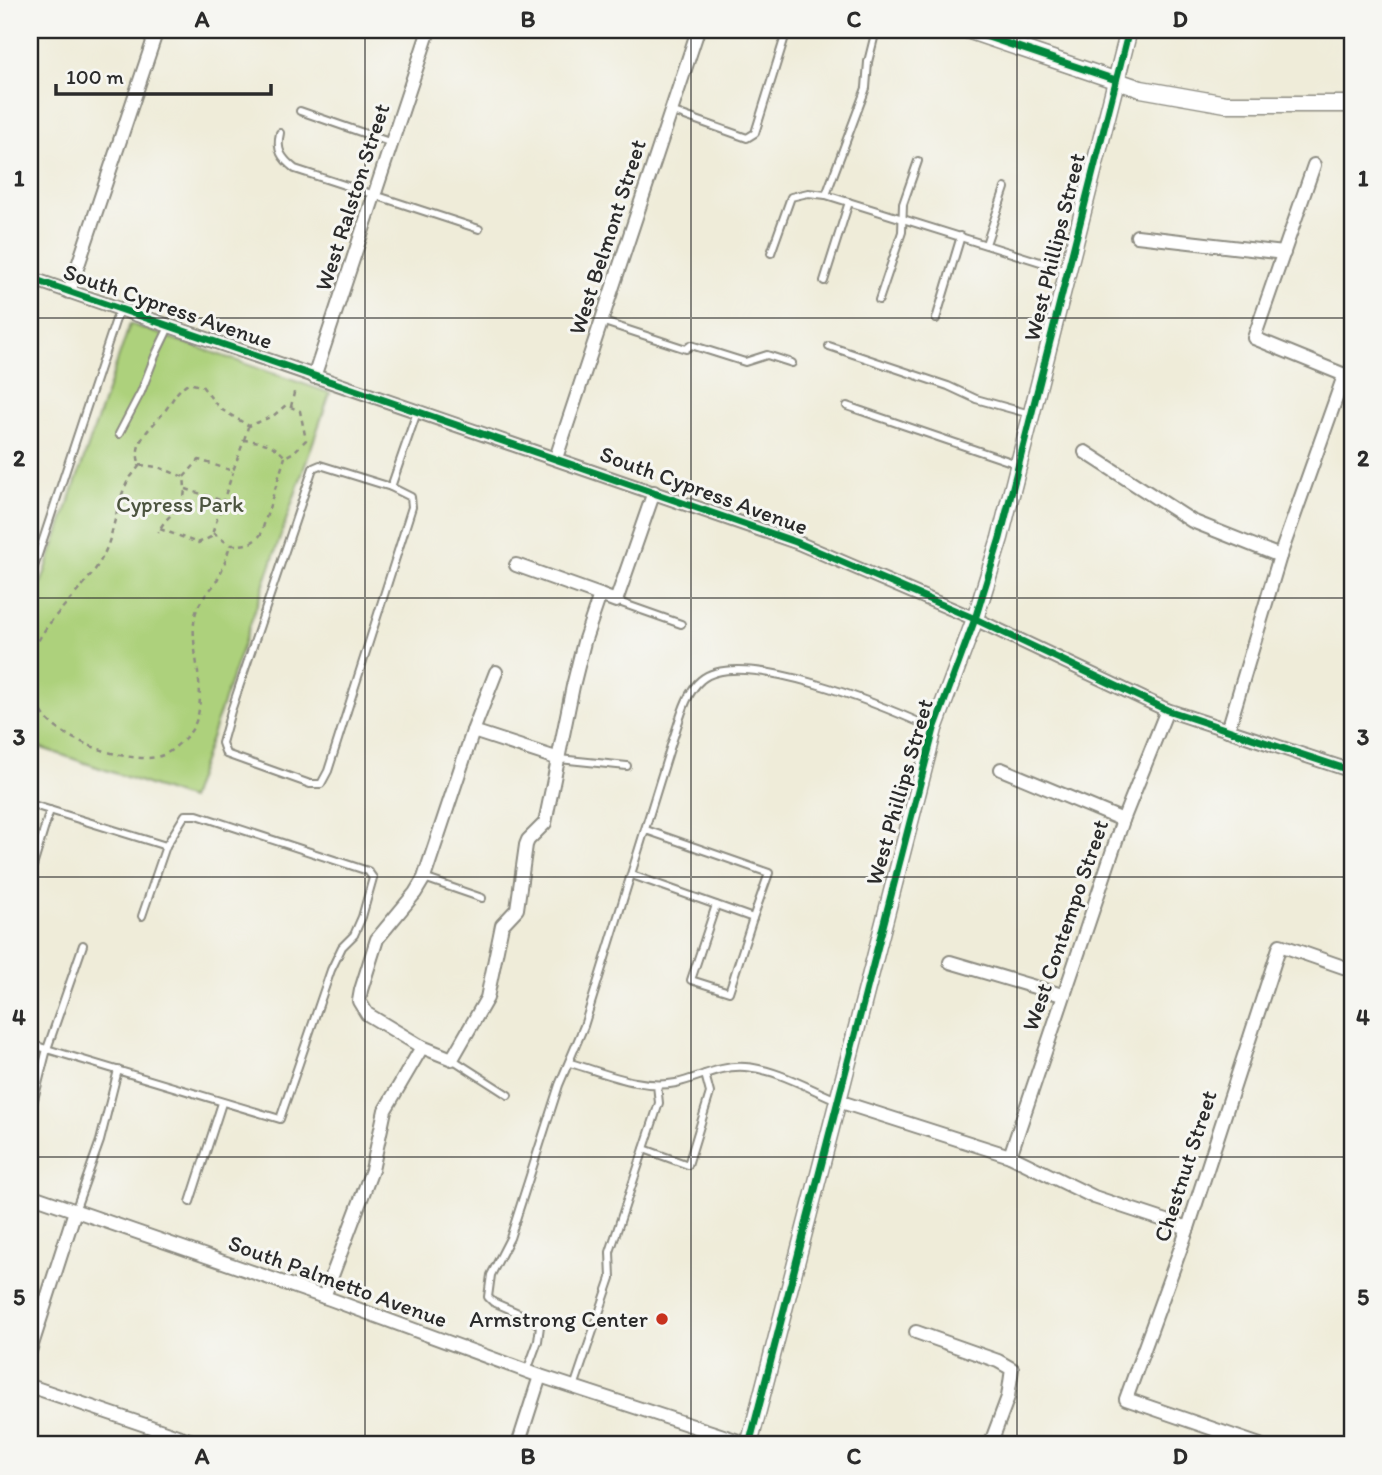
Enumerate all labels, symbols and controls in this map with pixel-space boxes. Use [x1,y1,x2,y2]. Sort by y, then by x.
text: A [194,5,210,33]
text: B [521,5,536,33]
text: C [847,5,862,33]
text: D [1172,5,1188,33]
scale bar [56,52,271,96]
text: 100 m [66,64,124,89]
street label: West Ralston Street [308,99,396,294]
street label: West Belmont Street [562,135,652,338]
street label: West Phillips Street [1017,150,1091,344]
text: 1 [14,164,25,192]
text: 1 [1358,164,1369,192]
street label: South Cypress Avenue [60,257,276,355]
street label: South Cypress Avenue [596,439,812,541]
text: 2 [13,444,26,472]
text: 2 [1357,444,1370,472]
park label: Cypress Park [116,490,244,518]
street label: West Phillips Street [859,695,939,889]
text: 3 [13,723,26,751]
text: 3 [1357,723,1370,751]
street label: West Contempo Street [1016,815,1114,1034]
text: 4 [12,1003,26,1031]
text: 4 [1356,1003,1370,1031]
street label: Chestnut Street [1147,1086,1223,1245]
street label: South Palmetto Avenue [225,1228,451,1334]
text: 5 [13,1283,25,1311]
text: 5 [1357,1283,1369,1311]
place label: Armstrong Center [469,1305,648,1333]
marker: Armstrong Center [654,1311,670,1327]
text: A [194,1442,210,1470]
text: B [521,1442,536,1470]
text: C [847,1442,862,1470]
text: D [1172,1442,1188,1470]

